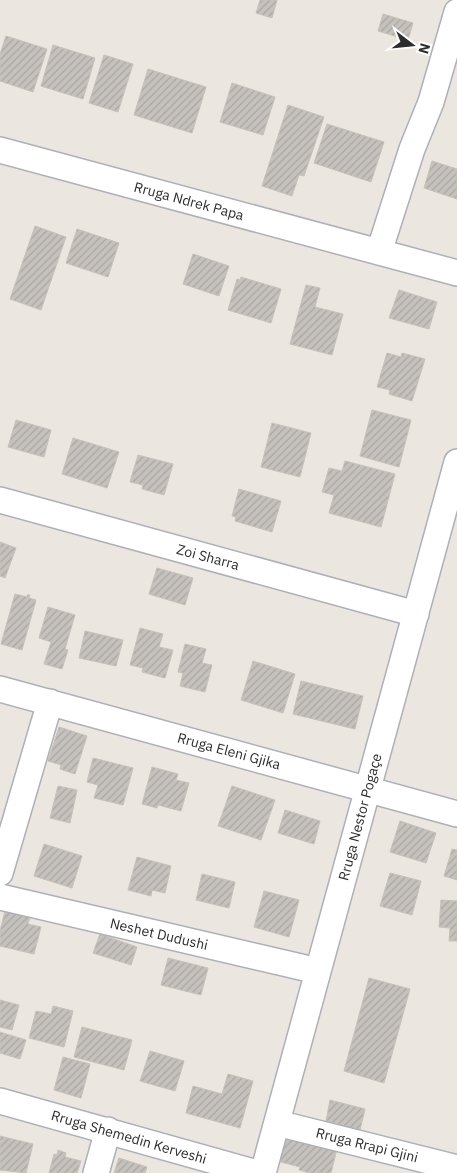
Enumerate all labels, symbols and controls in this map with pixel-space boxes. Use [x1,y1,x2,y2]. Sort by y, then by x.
north arrow [387,20,437,70]
text: N [414,41,435,56]
street label: Rruga Ndrek Papa [132,178,246,224]
street label: Zoi Sharra [175,540,242,574]
street label: Rruga Eleni Gjika [175,729,283,774]
street label: Rruga Nestor Pogaçe [334,751,386,883]
street label: Neshet Dudushi [108,914,210,954]
street label: Rruga Shemedin Kerveshi [49,1106,209,1168]
street label: Rruga Rrapi Gjini [314,1124,420,1166]

